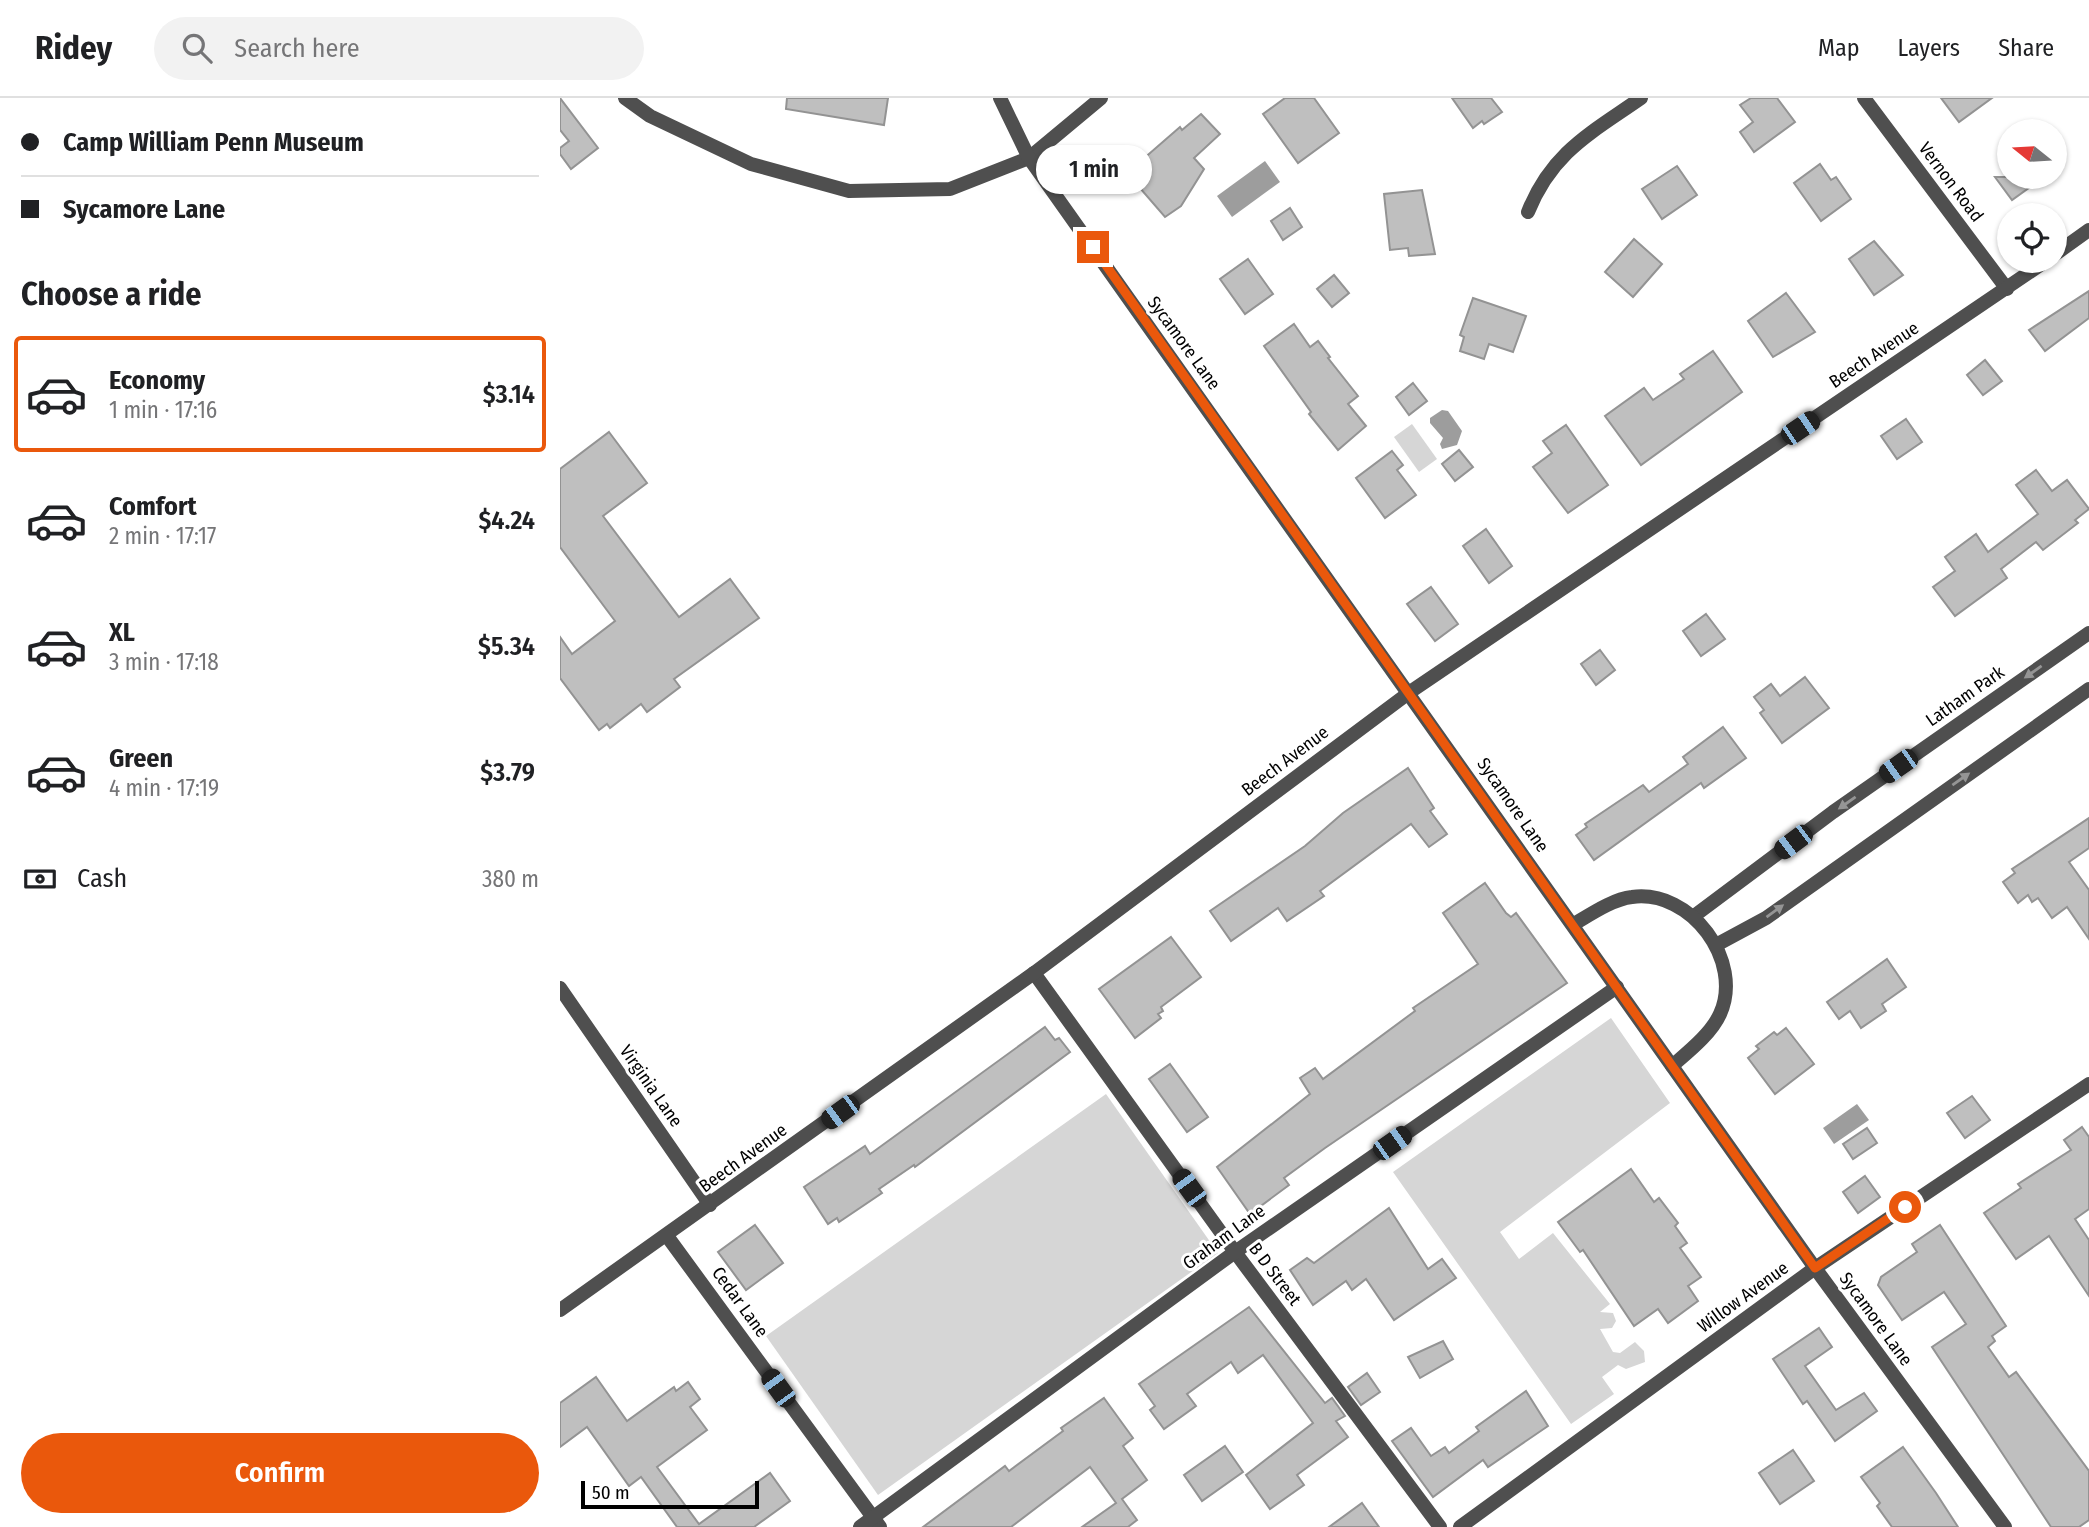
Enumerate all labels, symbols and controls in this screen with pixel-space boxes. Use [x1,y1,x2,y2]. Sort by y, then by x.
search box [154,17,644,80]
text: Ridey [35,28,112,68]
icon: search [178,29,216,67]
text: Search here [234,33,360,64]
text: Map [1818,34,1860,62]
text: Layers [1898,34,1960,62]
text: Share [1998,34,2054,62]
north arrow [1997,119,2067,189]
map controls [1997,119,2067,273]
text: Camp William Penn Museum [63,127,364,158]
street label: Vernon Road [1914,138,1988,226]
callout: 1 min [1035,145,1151,194]
text: 1 min [1069,155,1119,183]
text: Sycamore Lane [63,194,225,225]
button: locate [1997,203,2067,273]
route end [1077,231,1109,263]
text: Choose a ride [21,275,202,313]
street label: Sycamore Lane [1143,292,1225,394]
street label: Beech Avenue [1825,317,1923,393]
icon: car [25,363,88,426]
text: Economy [109,365,205,396]
text: $3.14 [483,379,535,410]
text: 1 min · 17:16 [109,396,217,424]
car [1777,408,1824,448]
icon: car [25,489,88,552]
text: Comfort [109,491,197,522]
text: $4.24 [479,505,535,536]
text: 2 min · 17:17 [109,522,216,550]
icon: car [25,615,88,678]
text: XL [109,617,135,648]
text: $5.34 [478,631,535,662]
text: 3 min · 17:18 [109,648,219,676]
street label: Latham Park [1921,661,2009,731]
one-way arrow [2024,665,2042,679]
street label: Beech Avenue [1237,721,1333,801]
icon: car [25,741,88,804]
text: Green [109,743,173,774]
car [1875,745,1922,787]
street label: Sycamore Lane [1472,754,1554,857]
text: $3.79 [480,757,535,788]
one-way arrow [1952,772,1970,786]
text: 4 min · 17:19 [109,774,219,802]
one-way arrow [1838,795,1856,809]
car [1770,821,1817,863]
icon: cash [21,860,59,898]
text: Cash [77,863,127,894]
text: 380 m [482,865,539,893]
one-way arrow [1766,904,1784,918]
street label: Virginia Lane [615,1041,687,1131]
car [817,1091,864,1133]
street label: Beech Avenue [695,1119,791,1197]
car [1369,1122,1416,1164]
car [1169,1165,1210,1211]
route start [1889,1191,1921,1223]
street label: Graham Lane [1179,1200,1269,1274]
street label: B D Street [1244,1238,1306,1310]
street label: Willow Avenue [1693,1257,1793,1337]
street label: Cedar Lane [707,1262,773,1342]
street label: Sycamore Lane [1835,1268,1917,1370]
car [758,1365,799,1411]
button: Confirm [21,1433,539,1513]
scale bar [581,1478,760,1510]
text: 50 m [592,1481,630,1504]

